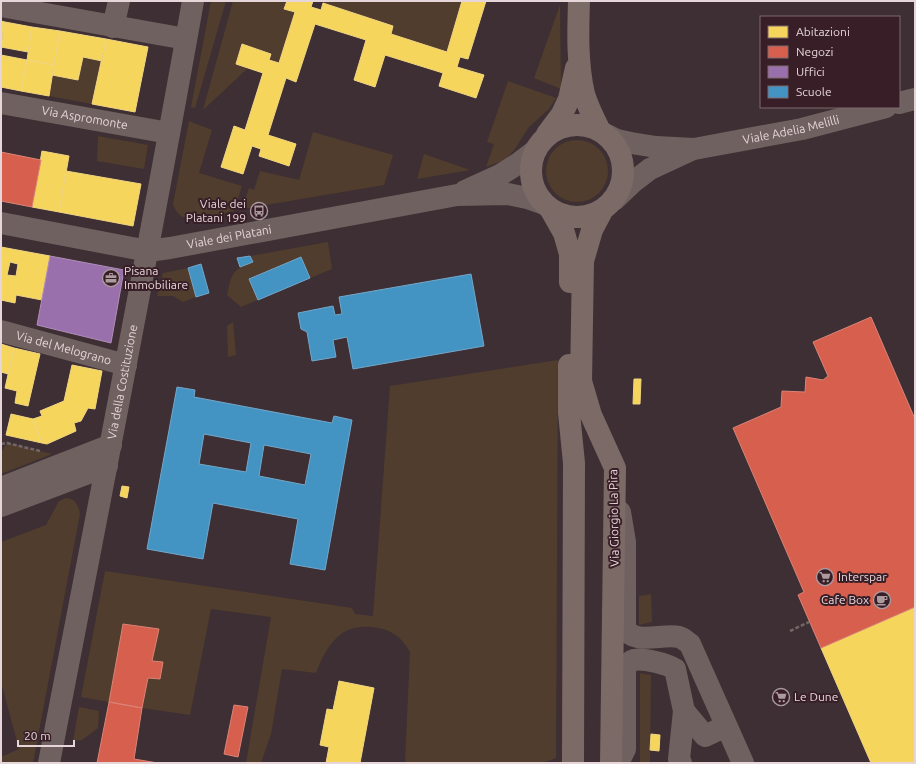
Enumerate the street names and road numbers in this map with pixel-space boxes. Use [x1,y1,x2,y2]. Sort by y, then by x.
street label: Via Aspromonte [41,103,129,132]
street label: Viale Adelia Melilli [742,113,841,146]
street label: Viale dei Platani [186,222,273,251]
street label: Via della Costituzione [105,323,139,440]
street label: Via del Melograno [15,328,113,367]
street label: Via Giorgio La Pira [606,469,621,567]

